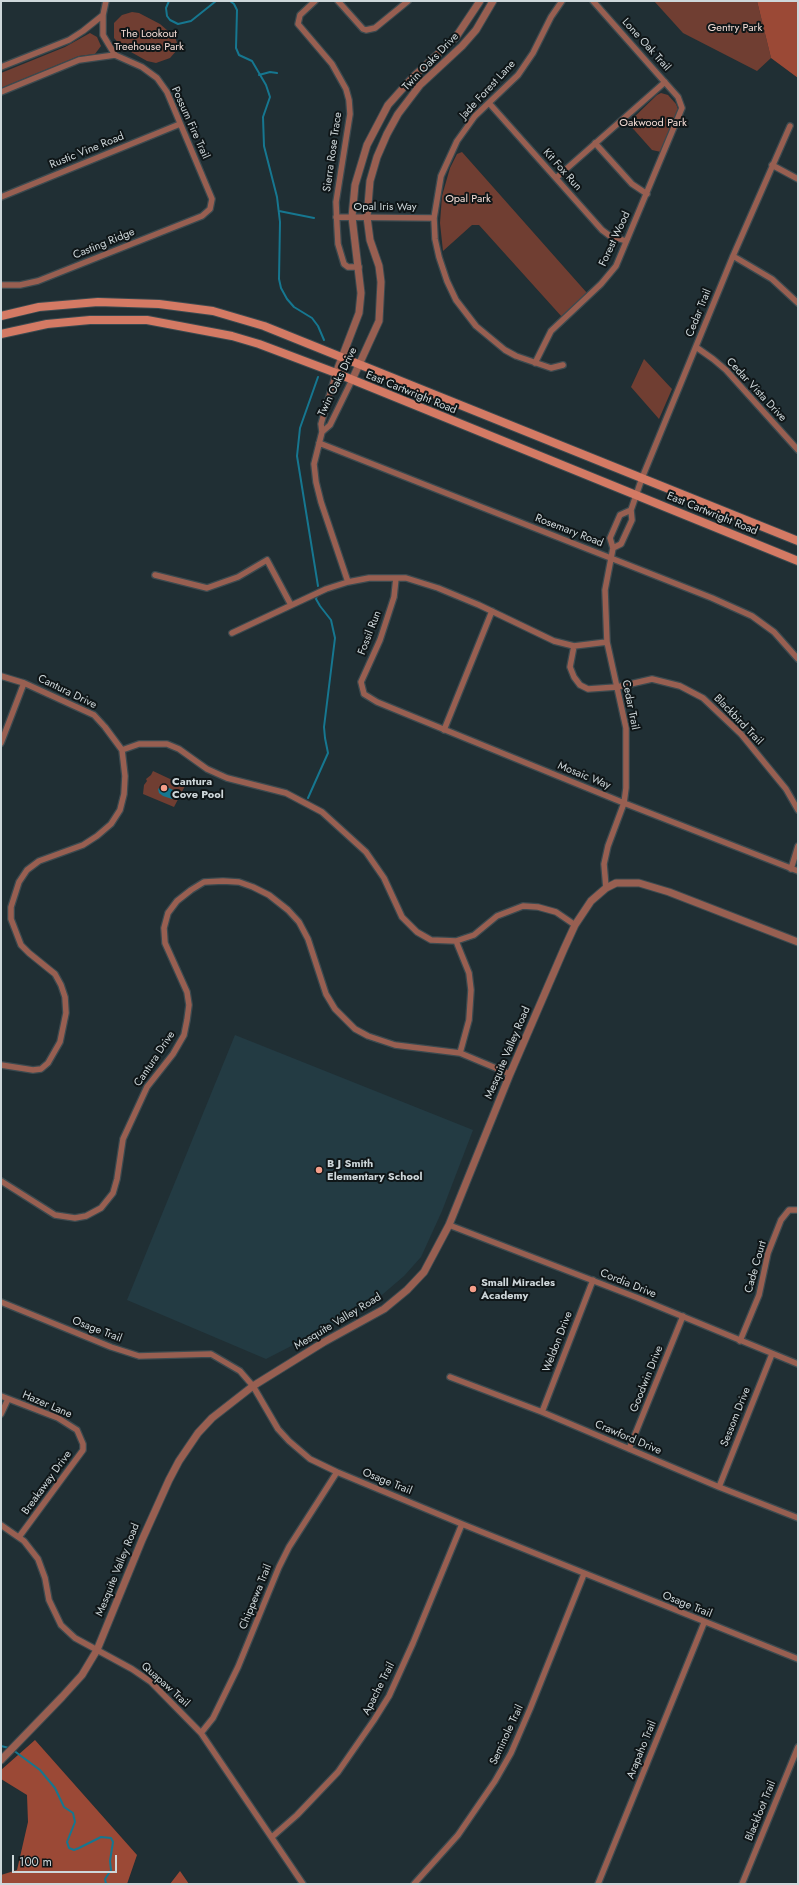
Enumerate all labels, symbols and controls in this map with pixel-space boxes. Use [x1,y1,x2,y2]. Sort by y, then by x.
street label: Lone Oak Trail [619,16,673,74]
park label: Gentry Park [708,21,762,35]
park label: The Lookout Treehouse Park [114,27,184,53]
street label: Twin Oaks Drive [400,30,462,94]
street label: Jade Forest Lane [457,58,519,122]
street label: Possum Fire Trail [168,85,212,161]
street label: Sierra Rose Trace [321,111,345,193]
park label: Oakwood Park [619,116,687,130]
street label: Rustic Vine Road [48,130,126,172]
street label: Kit Fox Run [540,146,584,194]
park label: Opal Park [445,192,491,206]
street label: Opal Iris Way [353,200,417,214]
street label: Forest Wood [597,209,633,269]
street label: Casting Ridge [71,226,137,262]
street label: Cedar Trail [683,287,715,339]
street label: Twin Oaks Drive [316,345,360,419]
street label: Cedar Vista Drive [723,355,789,425]
street label: East Cartwright Road [364,369,458,417]
street label: East Cartwright Road [665,490,759,538]
street label: Rosemary Road [533,512,605,550]
street label: Fossil Run [356,609,384,657]
street label: Cantura Drive [35,672,99,712]
street label: Cedar Trail [619,679,641,731]
street label: Blackbird Trail [711,692,765,748]
street label: Mosaic Way [556,759,612,793]
place label: Cantura Cove Pool [172,775,224,801]
marker: Cantura Cove Pool [159,783,169,793]
street label: Mesquite Valley Road [483,1005,533,1101]
street label: Cantura Drive [132,1029,178,1089]
place label: B J Smith Elementary School [327,1157,422,1183]
marker: B J Smith Elementary School [314,1165,324,1175]
street label: Cade Court [742,1239,770,1295]
street label: Cordia Drive [598,1267,658,1301]
place label: Small Miracles Academy [481,1276,555,1302]
marker: Small Miracles Academy [468,1284,478,1294]
street label: Mesquite Valley Road [292,1291,384,1353]
street label: Weldon Drive [540,1310,576,1374]
street label: Osage Trail [70,1314,124,1346]
street label: Goodwin Drive [628,1344,666,1414]
street label: Sessom Drive [718,1385,754,1449]
street label: Hazer Lane [20,1389,74,1421]
street label: Crawford Drive [593,1418,663,1458]
street label: Breakaway Drive [19,1448,75,1518]
street label: Osage Trail [360,1466,414,1498]
street label: Mesquite Valley Road [93,1521,143,1619]
street label: Chippewa Trail [237,1563,275,1631]
street label: Osage Trail [660,1589,714,1621]
street label: Quapaw Trail [138,1660,192,1710]
street label: Apache Trail [360,1660,398,1718]
street label: Seminole Trail [487,1703,527,1767]
street label: Arapaho Trail [624,1719,660,1781]
street label: Blackfoot Trail [743,1779,779,1843]
scale bar [14,1847,119,1873]
text: 100 m [19,1853,52,1871]

